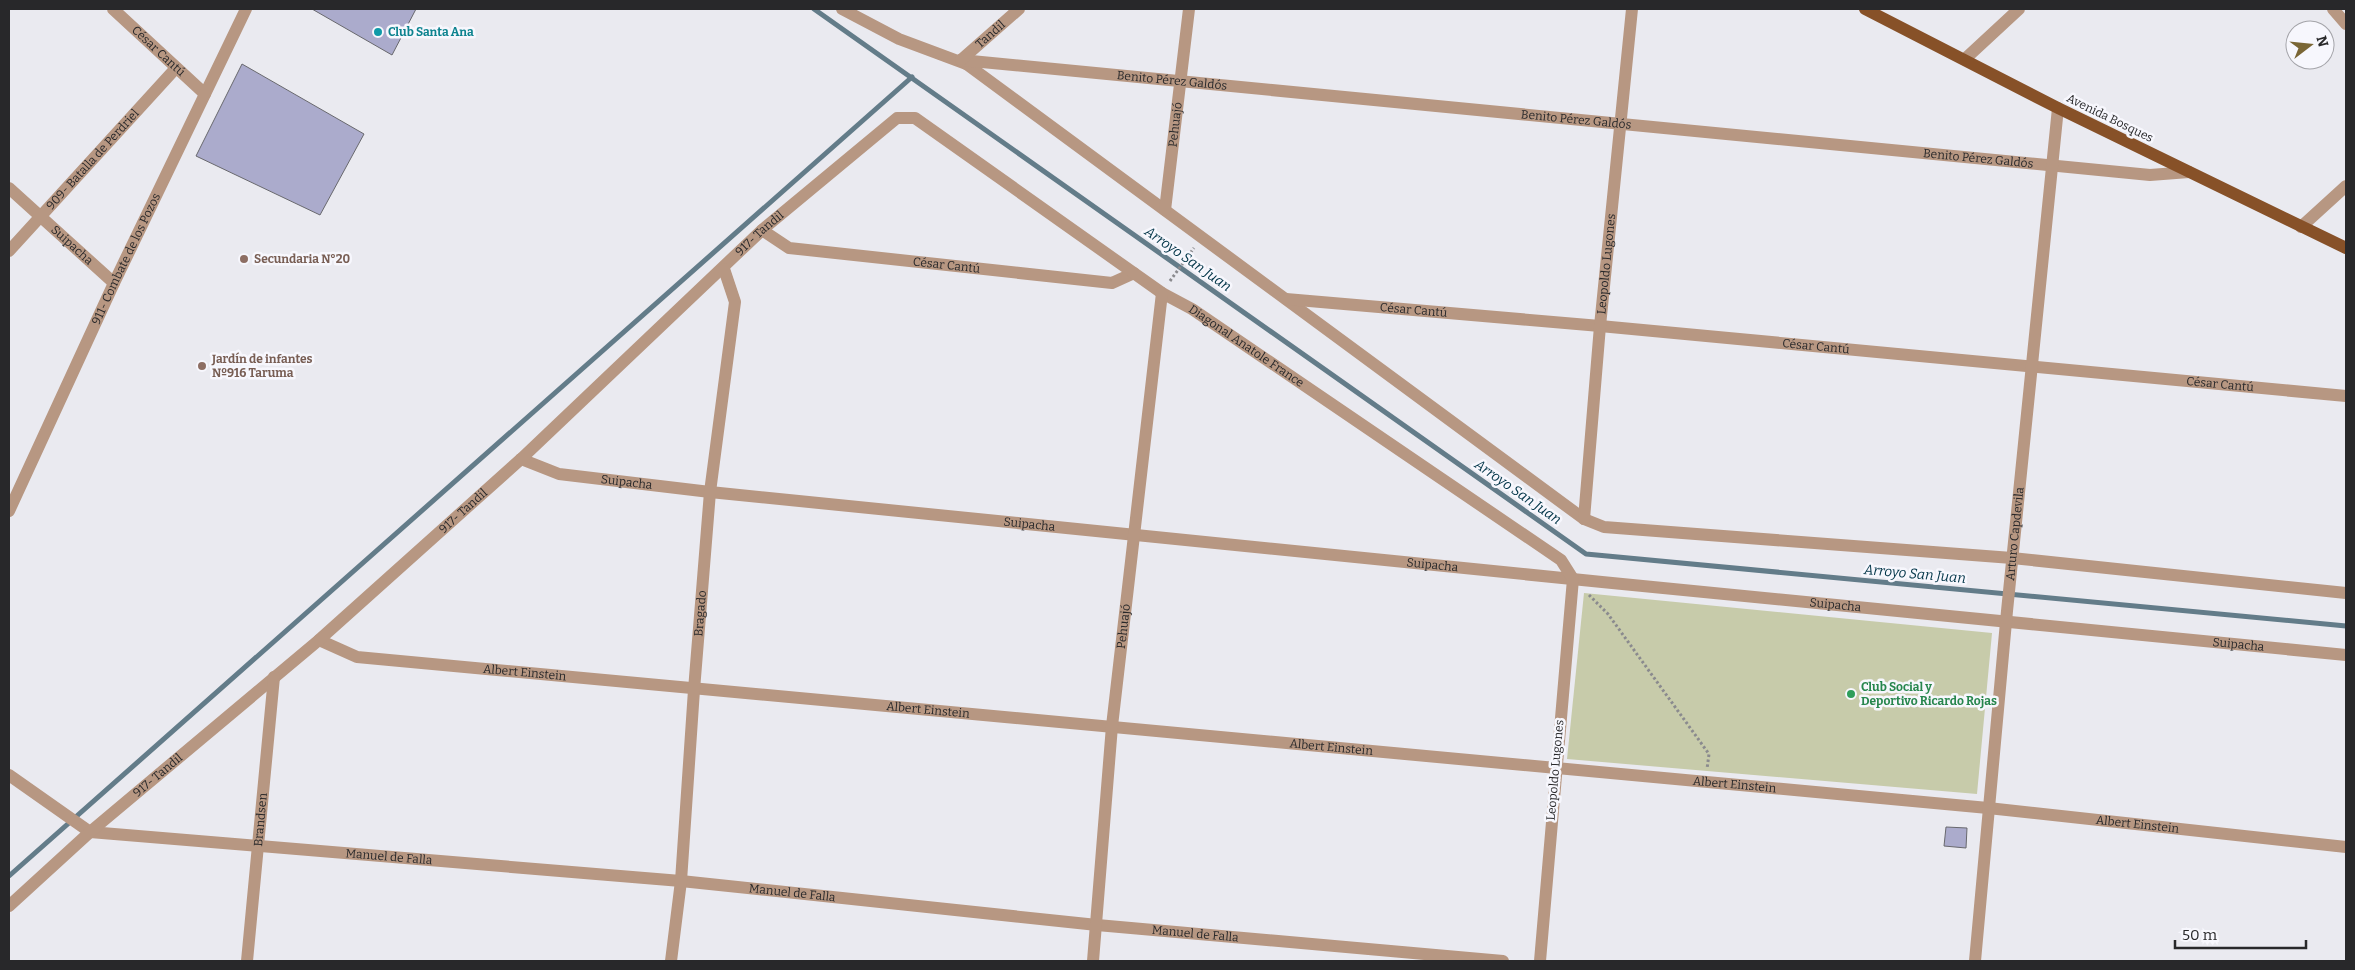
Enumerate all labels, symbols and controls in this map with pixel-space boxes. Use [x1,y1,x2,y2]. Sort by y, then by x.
street label: Tandil [973,17,1008,51]
north arrow [2285,20,2335,70]
street label: César Cantú [129,23,188,80]
place label: Club Santa Ana [388,25,474,39]
marker: Club Santa Ana [372,26,384,38]
text: N [2312,34,2332,49]
street label: Benito Pérez Galdós [1116,68,1228,93]
street label: Avenida Bosques [2064,91,2156,145]
street label: Pehuajó [1166,101,1185,148]
street label: 909- Batalla de Perdriel [43,106,142,212]
street label: Benito Pérez Galdós [1520,107,1632,132]
street label: Benito Pérez Galdós [1922,146,2034,171]
street label: 911- Combate de los Pozos [89,191,163,327]
street label: 917- Tandil [732,208,787,259]
street label: Leopoldo Lugones [1594,213,1618,315]
street label: Suipacha [48,222,96,268]
water label: Arroyo San Juan [1141,222,1235,295]
place label: Secundaria N°20 [254,252,350,266]
marker: Secundaria N°20 [238,253,250,265]
street label: César Cantú [912,254,982,276]
street label: César Cantú [1379,300,1448,320]
street label: Diagonal Anatole France [1186,302,1307,390]
street label: César Cantú [1782,336,1851,356]
place label: Jardín de infantes Nº916 Taruma [211,352,313,380]
marker: Jardín de infantes Nº916 Taruma [196,360,208,372]
street label: César Cantú [2186,374,2255,394]
water label: Arroyo San Juan [1471,455,1565,528]
street label: Suipacha [600,472,654,492]
street label: 917- Tandil [436,485,490,536]
street label: Arturo Capdevila [2003,486,2027,581]
street label: Suipacha [1003,515,1056,534]
street label: Suipacha [1406,555,1459,574]
water label: Arroyo San Juan [1863,561,1966,587]
street label: Bragado [691,590,709,637]
street label: Suipacha [1809,595,1862,614]
street label: Pehuajó [1114,603,1133,650]
street label: Suipacha [2212,635,2265,654]
street label: Albert Einstein [482,662,567,683]
place label: Club Social y Deportivo Ricardo Rojas [1861,680,1997,709]
marker: Club Social y Deportivo Ricardo Rojas [1845,688,1857,700]
street label: Albert Einstein [886,699,971,721]
street label: Leopoldo Lugones [1544,719,1566,821]
street label: Albert Einstein [1289,736,1374,758]
street label: 917- Tandil [130,750,186,800]
street label: Albert Einstein [1692,774,1777,795]
street label: Brandsen [251,792,270,847]
street label: Albert Einstein [2095,813,2180,836]
street label: Manuel de Falla [345,846,433,867]
street label: Manuel de Falla [748,881,837,904]
scale bar [2175,918,2306,950]
street label: Manuel de Falla [1151,923,1240,945]
text: 50 m [2182,926,2218,944]

